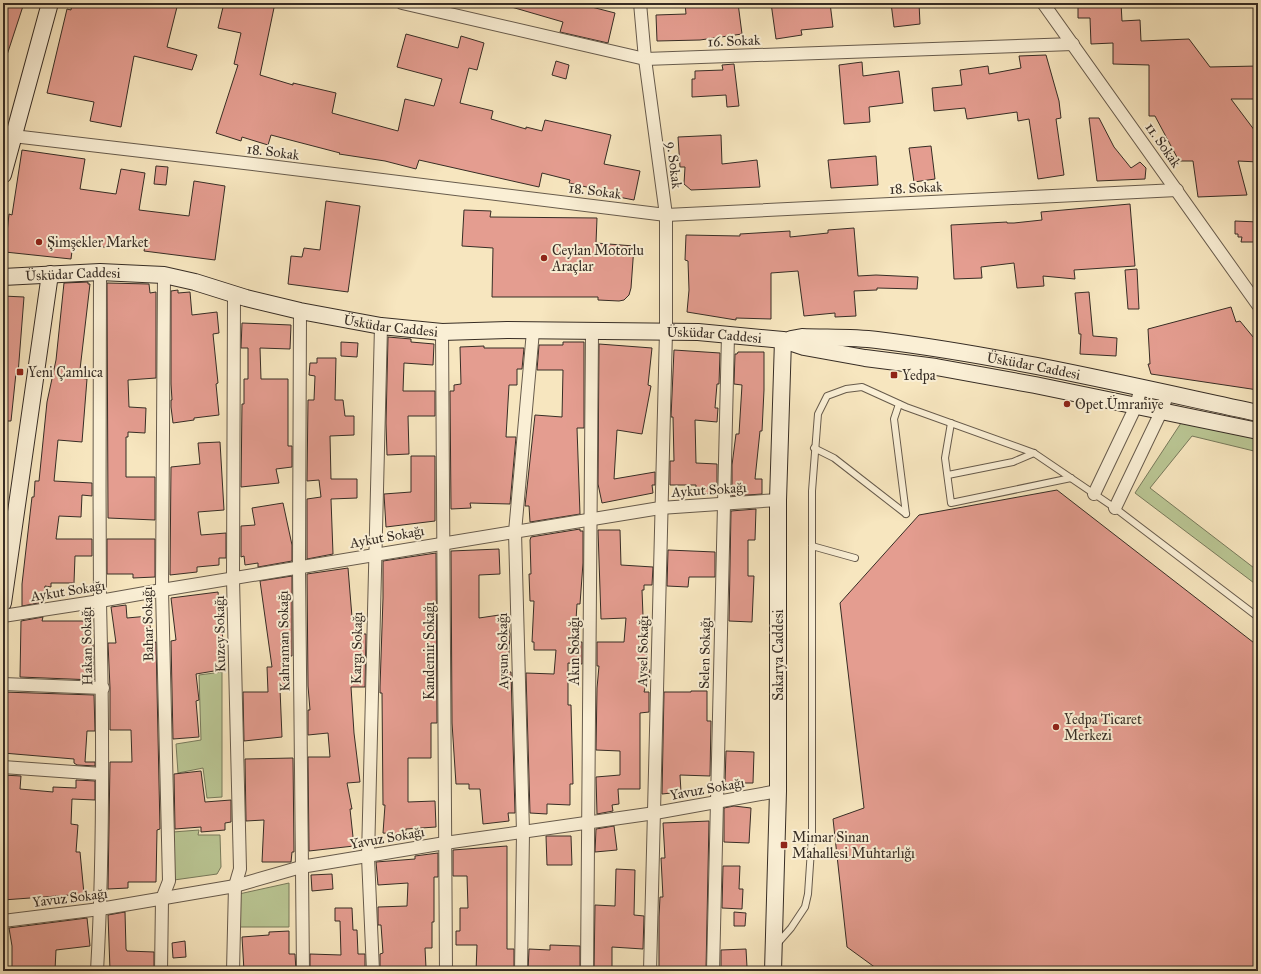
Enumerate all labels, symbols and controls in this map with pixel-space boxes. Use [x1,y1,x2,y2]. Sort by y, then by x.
street label: 16. Sokak [707,32,761,50]
street label: 11. Sokak [1141,119,1185,171]
street label: 18. Sokak [246,140,301,164]
street label: 9. Sokak [663,140,685,190]
street label: 18. Sokak [889,178,943,198]
street label: 18. Sokak [568,179,623,203]
place label: Şimşekler Market [47,234,149,251]
marker: Şimşekler Market [34,237,44,247]
place label: Ceylan Motorlu Araçlar [551,242,644,275]
marker: Ceylan Motorlu Araçlar [539,253,549,263]
street label: Üsküdar Caddesi [25,263,121,284]
street label: Üsküdar Caddesi [342,309,439,340]
street label: Üsküdar Caddesi [667,321,763,346]
street label: Üsküdar Caddesi [985,346,1082,383]
place label: Yeni Çamlıca [28,364,103,381]
marker: Yeni Çamlıca [15,367,25,377]
place label: Yedpa [902,367,936,384]
marker: Yedpa [889,370,899,380]
place label: Opet Ümraniye [1075,394,1164,413]
marker: Opet Ümraniye [1062,399,1072,409]
street label: Aykut Sokağı [670,479,747,501]
street label: Aykut Sokağı [347,522,426,552]
street label: Aykut Sokağı [29,577,107,605]
street label: Bahar Sokağı [139,586,157,662]
street label: Kahraman Sokağı [275,590,293,692]
street label: Kuzey Sokağı [211,595,229,673]
street label: Kandemir Sokağı [421,602,438,700]
street label: Hakan Sokağı [78,606,96,686]
street label: Sakarya Caddesi [770,609,787,701]
street label: Kargı Sokağı [348,612,366,684]
street label: Aysun Sokağı [494,612,512,690]
street label: Aysel Sokağı [634,615,652,688]
street label: Akın Sokağı [566,617,583,686]
street label: Selen Sokağı [696,617,714,689]
place label: Yedpa Ticaret Merkezi [1064,711,1142,744]
marker: Yedpa Ticaret Merkezi [1051,722,1061,732]
street label: Yavuz Sokağı [668,774,746,804]
street label: Yavuz Sokağı [348,823,426,853]
place label: Mimar Sinan Mahallesi Muhtarlığı [792,829,915,862]
marker: Mimar Sinan Mahallesi Muhtarlığı [779,840,789,850]
street label: Yavuz Sokağı [32,885,109,911]

